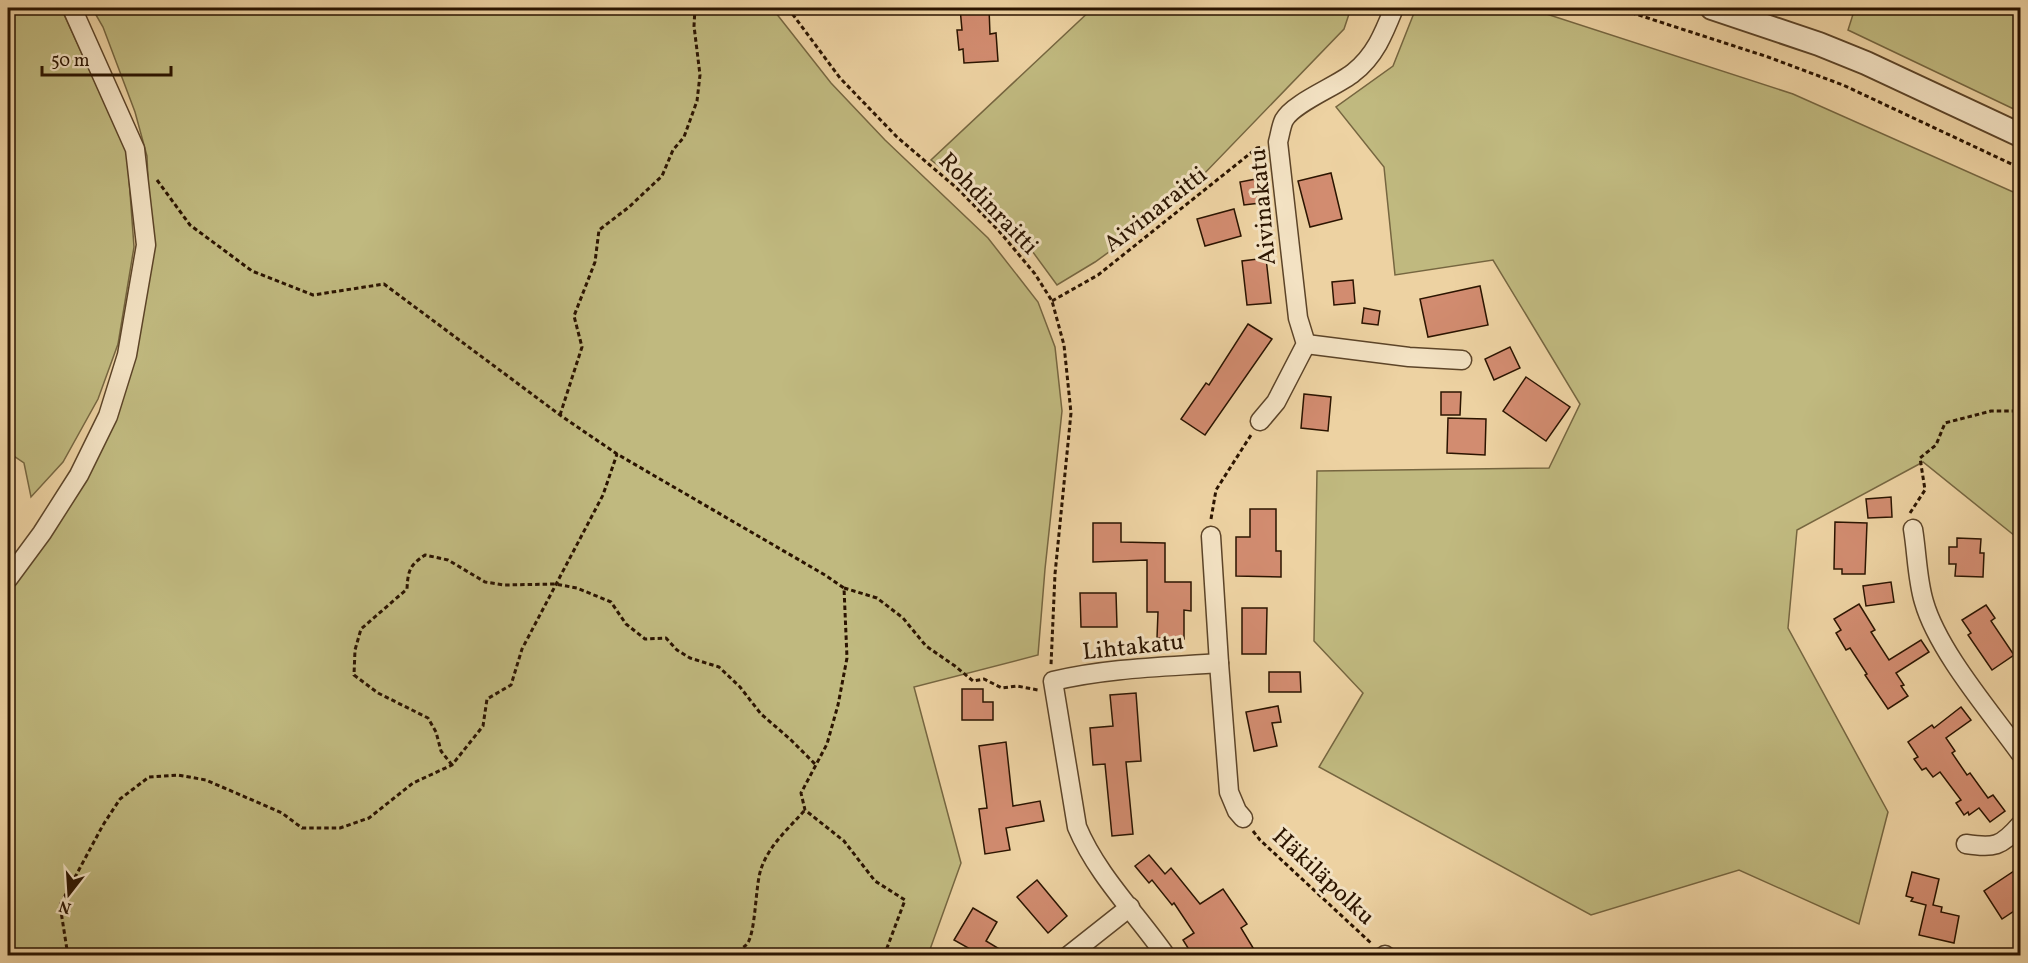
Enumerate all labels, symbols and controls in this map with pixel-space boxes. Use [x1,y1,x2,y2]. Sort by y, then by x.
scale bar [42,39,171,77]
text: 50 m [51,49,90,74]
street label: Rohdinraitti [930,145,1045,263]
street label: Aivinakatu [1242,147,1286,267]
street label: Aivinaraitti [1097,159,1215,262]
street label: Lihtakatu [1081,626,1186,670]
street label: Häkiläpolku [1264,821,1382,934]
north arrow [39,864,99,924]
text: N [56,894,74,919]

